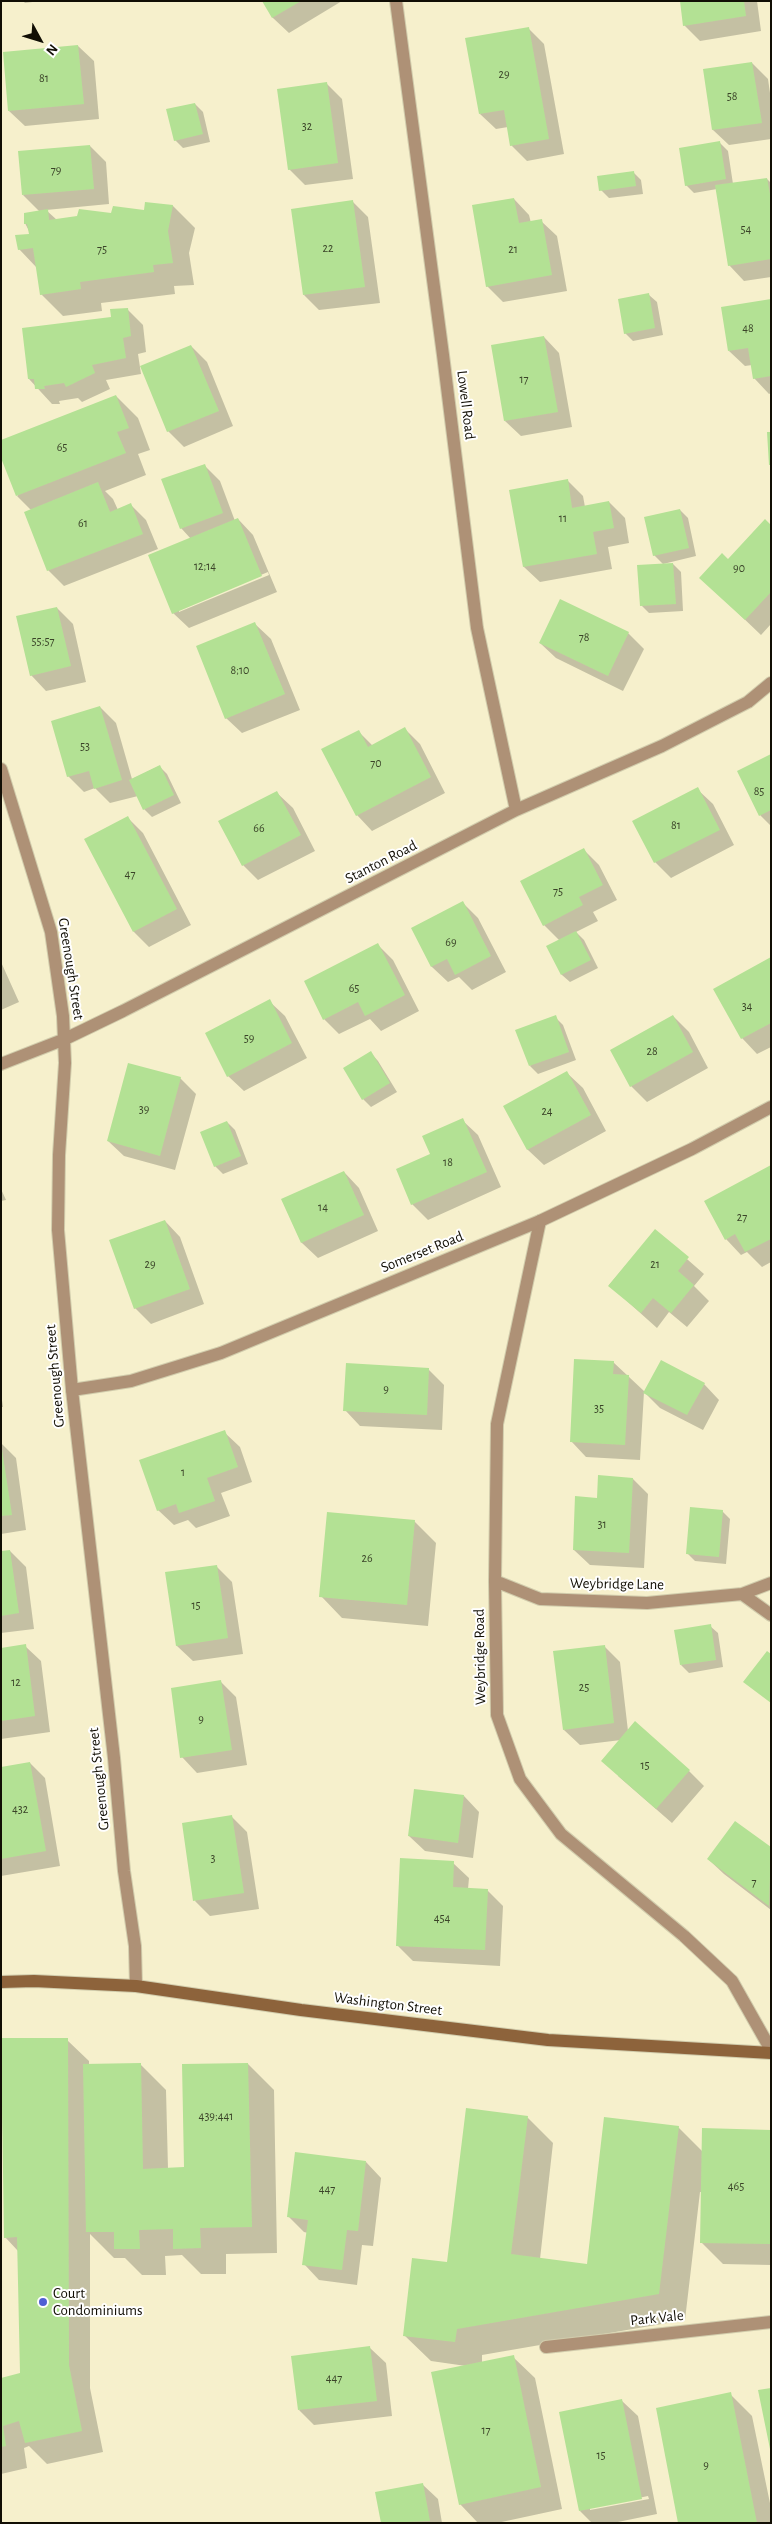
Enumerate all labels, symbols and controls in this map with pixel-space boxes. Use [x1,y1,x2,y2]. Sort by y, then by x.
north arrow [15,15,65,65]
text: N [43,41,60,58]
house number: 29 [498,67,510,81]
house number: 81 [39,71,49,85]
house number: 58 [727,89,737,103]
house number: 32 [302,119,312,133]
house number: 79 [51,163,61,177]
house number: 54 [741,222,751,236]
house number: 22 [323,241,333,255]
house number: 75 [97,242,107,256]
house number: 21 [508,242,518,256]
house number: 48 [742,321,754,335]
street label: Lowell Road [453,369,479,441]
house number: 17 [519,372,529,386]
house number: 65 [57,440,67,454]
house number: 11 [559,511,567,525]
house number: 61 [78,516,88,530]
house number: 12;14 [194,559,216,573]
house number: 90 [733,561,745,575]
house number: 78 [579,630,589,644]
house number: 55;57 [32,634,54,648]
house number: 8;10 [231,663,249,677]
house number: 53 [80,739,90,753]
house number: 70 [370,756,382,770]
house number: 85 [754,784,764,798]
house number: 81 [671,818,681,832]
house number: 66 [253,821,265,835]
street label: Stanton Road [342,836,420,888]
house number: 47 [125,867,135,881]
house number: 75 [553,884,563,898]
street label: Greenough Street [54,917,88,1021]
house number: 69 [445,935,457,949]
house number: 65 [349,981,359,995]
house number: 34 [742,999,752,1013]
house number: 59 [244,1031,254,1045]
house number: 28 [646,1044,658,1058]
house number: 39 [139,1102,149,1116]
house number: 24 [541,1104,553,1118]
house number: 18 [443,1155,453,1169]
house number: 14 [318,1200,328,1214]
house number: 27 [737,1210,747,1224]
street label: Somerset Road [378,1227,466,1277]
house number: 29 [144,1257,156,1271]
house number: 21 [650,1257,660,1271]
street label: Greenough Street [42,1324,68,1428]
house number: 9 [383,1382,389,1396]
house number: 35 [594,1401,604,1415]
house number: 1 [181,1465,185,1479]
house number: 31 [597,1517,607,1531]
house number: 26 [361,1551,373,1565]
street label: Weybridge Lane [570,1574,664,1594]
house number: 15 [191,1598,201,1612]
street label: Weybridge Road [470,1609,490,1705]
house number: 12 [11,1675,21,1689]
house number: 25 [579,1680,589,1694]
house number: 9 [198,1712,204,1726]
street label: Greenough Street [85,1727,113,1831]
house number: 15 [640,1758,650,1772]
house number: 432 [12,1802,28,1816]
house number: 3 [211,1851,215,1865]
house number: 7 [751,1875,757,1889]
house number: 454 [434,1911,450,1925]
street label: Washington Street [333,1988,443,2020]
house number: 439;441 [199,2109,233,2123]
house number: 465 [728,2179,744,2193]
house number: 447 [319,2182,335,2196]
place label: Court Condominiums [53,2284,142,2319]
marker: Court Condominiums [37,2296,49,2308]
street label: Park Vale [629,2306,685,2330]
house number: 447 [326,2371,342,2385]
house number: 17 [481,2423,491,2437]
house number: 15 [596,2448,606,2462]
house number: 9 [703,2458,709,2472]

